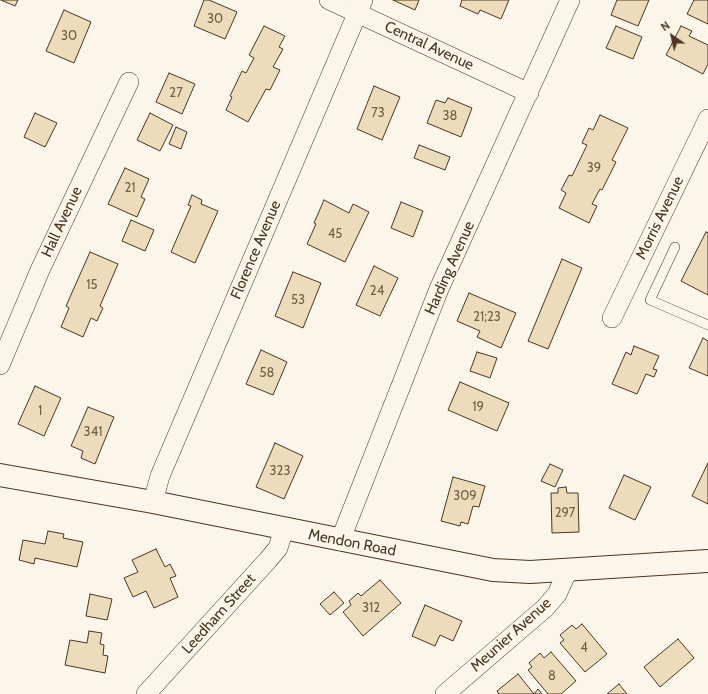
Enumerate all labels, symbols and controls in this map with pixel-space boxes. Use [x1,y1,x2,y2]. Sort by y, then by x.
house number: 30 [207,11,223,27]
north arrow [652,16,692,56]
street label: Central Avenue [382,17,476,75]
text: N [658,18,672,34]
house number: 30 [61,28,77,44]
house number: 27 [169,85,183,101]
house number: 73 [371,105,385,121]
house number: 38 [443,108,457,124]
house number: 39 [587,160,601,176]
street label: Morris Avenue [632,174,688,262]
house number: 21 [124,180,136,196]
street label: Hall Avenue [38,184,86,260]
street label: Florence Avenue [227,198,285,302]
street label: Harding Avenue [421,218,479,318]
house number: 45 [328,226,342,242]
house number: 15 [86,277,98,293]
house number: 24 [370,283,384,299]
house number: 53 [291,292,305,308]
house number: 21;23 [473,309,501,325]
house number: 58 [260,365,274,381]
house number: 19 [472,399,484,415]
house number: 1 [38,403,42,419]
house number: 341 [84,424,102,440]
house number: 323 [270,463,290,479]
house number: 309 [453,488,477,504]
house number: 297 [555,505,575,521]
street label: Mendon Road [307,526,397,560]
street label: Leedham Street [178,570,260,658]
street label: Meunier Avenue [467,594,555,676]
house number: 312 [362,600,380,616]
house number: 4 [580,640,588,656]
house number: 8 [548,668,556,684]

